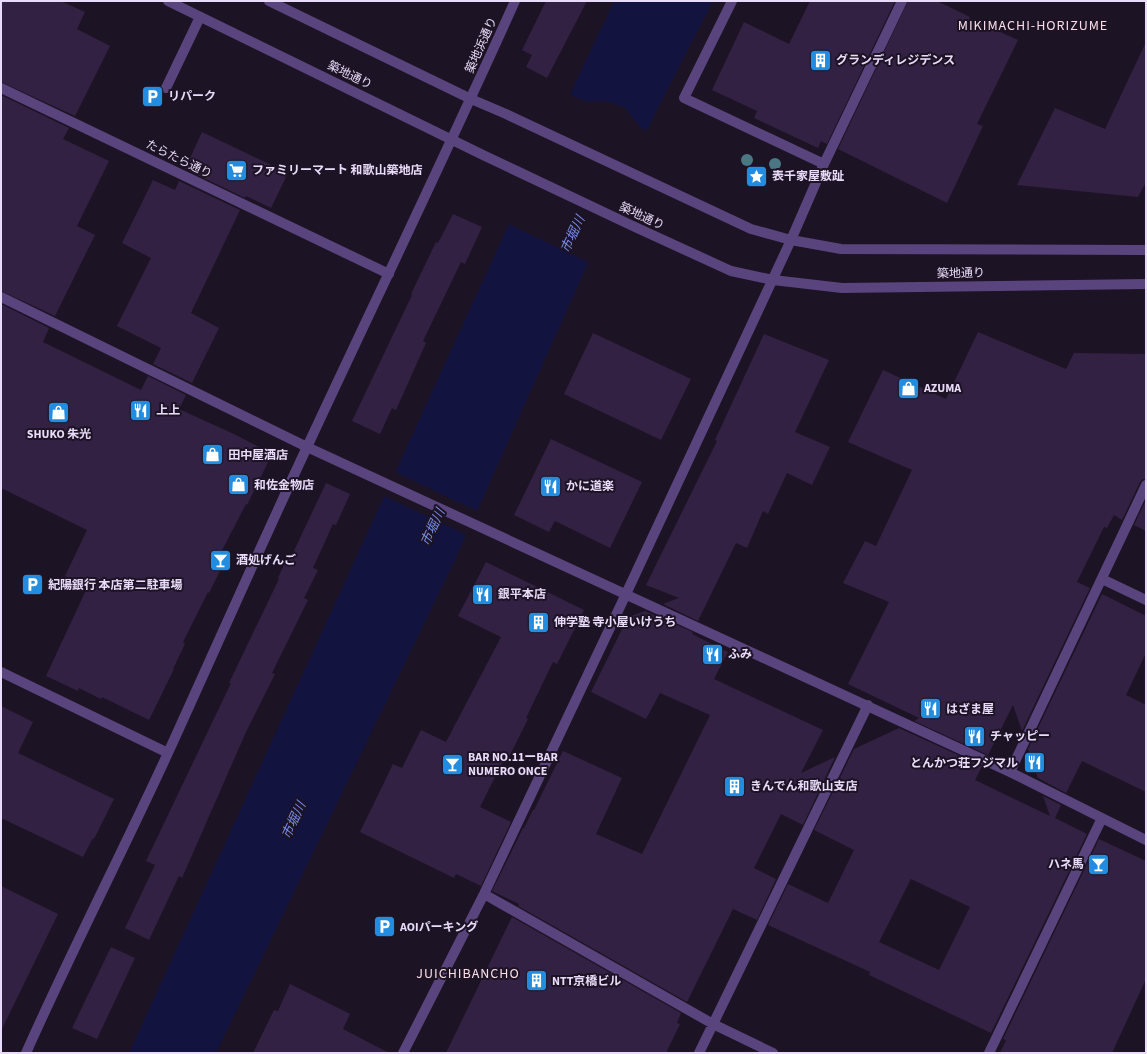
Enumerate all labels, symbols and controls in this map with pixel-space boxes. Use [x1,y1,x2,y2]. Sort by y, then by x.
street label: 築地浜通り [461,14,501,76]
district label: MIKIMACHI-HORIZUME [958,16,1108,36]
building icon: グランディレジデンス [808,47,834,73]
place label: グランディレジデンス [836,52,955,69]
street label: 築地通り [324,57,375,94]
parking icon: リパーク [139,83,165,109]
place label: リパーク [168,88,216,105]
street label: たらたら通り [143,136,215,183]
supermarket icon: ファミリーマート 和歌山築地店 [224,157,250,183]
place label: ファミリーマート 和歌山築地店 [252,162,422,179]
place icon: 表千家屋敷趾 [744,163,770,189]
place label: 表千家屋敷趾 [772,168,844,185]
street label: 築地通り [616,199,667,234]
water label: 市堀川 [557,211,590,256]
street label: 築地通り [937,265,985,282]
shop icon: AZUMA [896,375,922,401]
place label: AZUMA [923,380,961,397]
restaurant icon: 上上 [128,397,154,423]
shop icon: SHUKO 朱光 [46,400,72,426]
place label: 上上 [156,402,180,419]
place label: SHUKO 朱光 [27,426,91,443]
shop icon: 田中屋酒店 [200,442,226,468]
place label: 田中屋酒店 [228,447,288,464]
shop icon: 和佐金物店 [226,472,252,498]
restaurant icon: かに道楽 [537,473,563,499]
place label: 和佐金物店 [254,477,314,494]
place label: かに道楽 [566,478,614,495]
water label: 市堀川 [417,504,450,549]
bar icon: 酒処げんご [207,547,233,573]
place label: 酒処げんご [236,552,296,569]
parking icon: 紀陽銀行 本店第二駐車場 [20,572,46,598]
place label: 紀陽銀行 本店第二駐車場 [48,577,182,594]
restaurant icon: 銀平本店 [470,581,496,607]
place label: 銀平本店 [497,586,546,603]
building icon: 伸学塾 寺小屋いけうち [526,609,552,635]
place label: 伸学塾 寺小屋いけうち [554,614,676,631]
restaurant icon: ふみ [699,641,725,667]
place label: ふみ [728,646,752,663]
restaurant icon: はざま屋 [918,696,944,722]
place label: はざま屋 [946,701,994,718]
restaurant icon: チャッピー [962,723,988,749]
place label: チャッピー [990,728,1050,745]
place label: BAR NO.11ーBAR NUMERO ONCE [468,749,558,780]
restaurant icon: とんかつ荘フジマル [1021,750,1047,776]
bar icon: BAR NO.11ーBAR NUMERO ONCE [439,751,465,777]
place label: とんかつ荘フジマル [910,755,1018,772]
building icon: きんでん和歌山支店 [722,773,748,799]
place label: きんでん和歌山支店 [750,778,857,795]
water label: 市堀川 [278,797,311,842]
bar icon: ハネ馬 [1086,851,1112,877]
place label: ハネ馬 [1048,856,1084,873]
parking icon: AOIパーキング [372,914,398,940]
place label: AOIパーキング [399,919,478,936]
district label: JUICHIBANCHO [416,964,520,984]
building icon: NTT京橋ビル [523,968,549,994]
place label: NTT京橋ビル [552,973,621,990]

